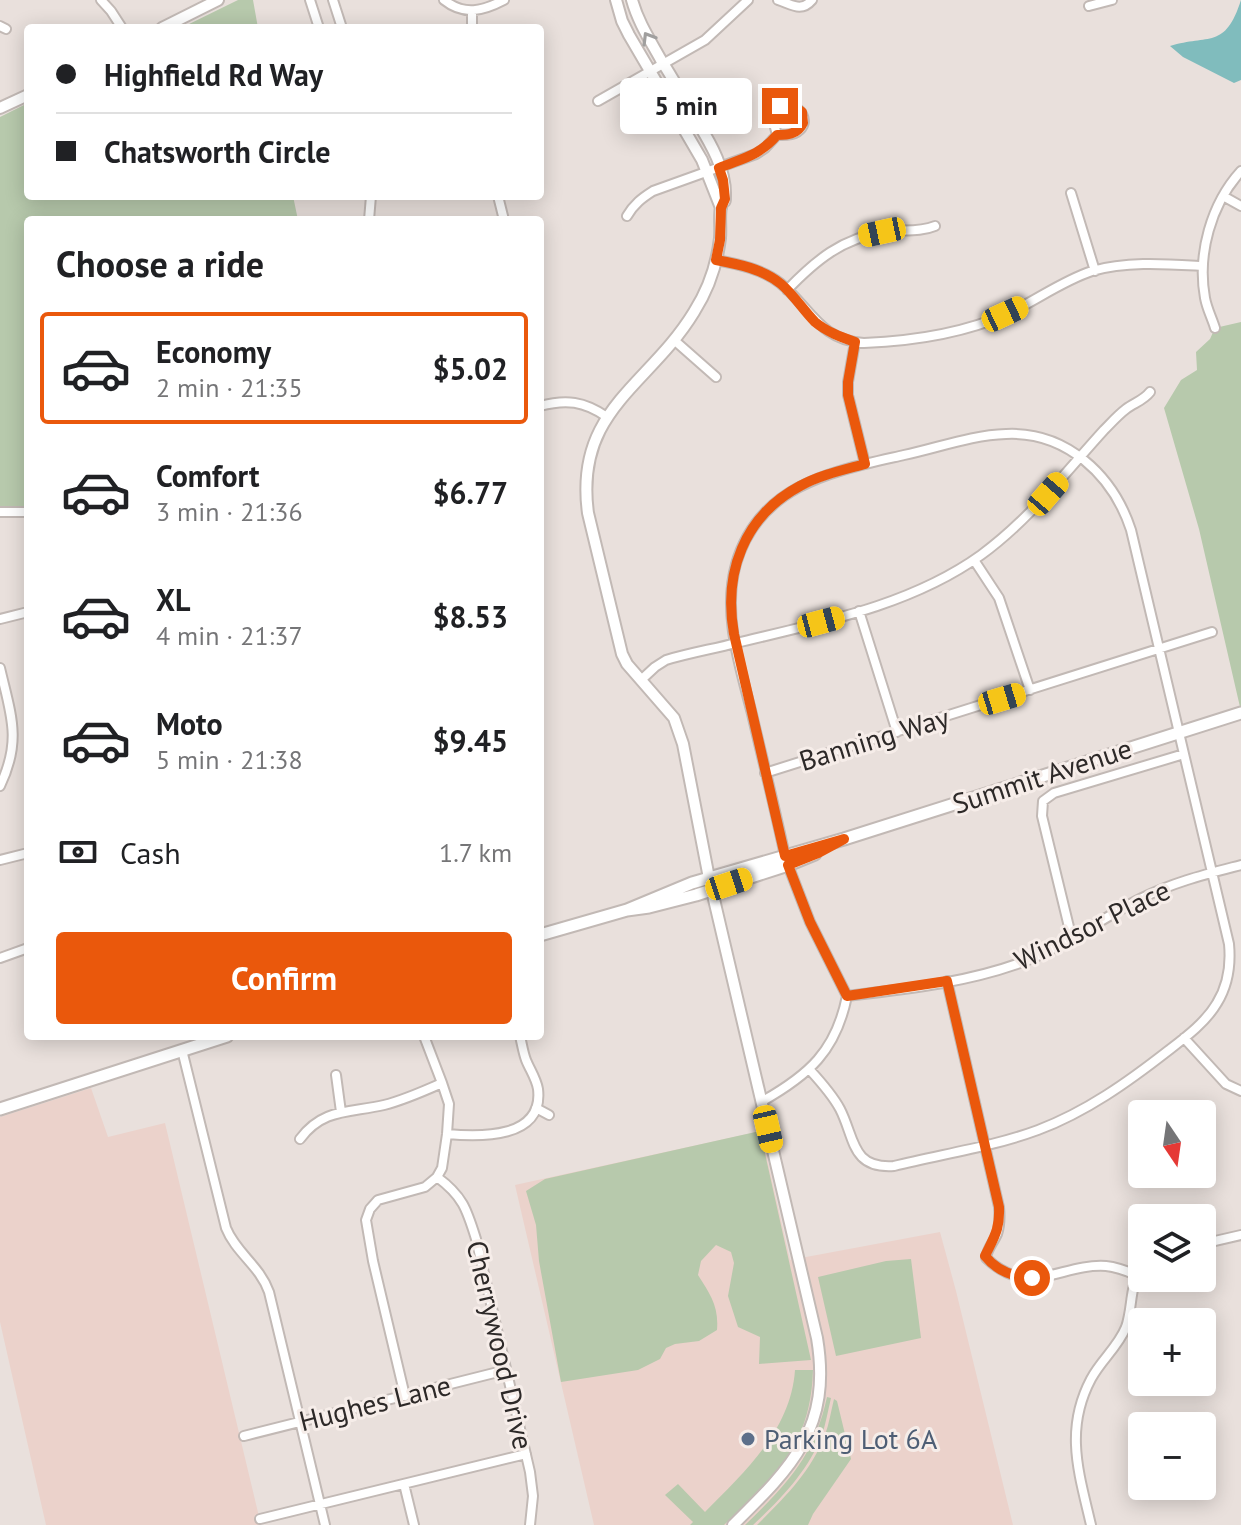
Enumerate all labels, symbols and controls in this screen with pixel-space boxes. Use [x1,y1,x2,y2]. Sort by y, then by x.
one-way arrow [643,32,658,47]
text: Highfield Rd Way [104,55,323,94]
callout: 5 min [620,78,752,134]
route end [762,88,798,124]
text: 5 min [654,89,718,122]
text: Chatsworth Circle [104,132,330,171]
car [856,215,908,249]
text: Choose a ride [56,240,264,287]
car [978,293,1032,335]
icon: car [60,332,132,404]
text: Economy [156,332,271,371]
text: $5.02 [433,349,508,388]
text: 2 min · 21:35 [156,371,303,404]
icon: car [60,456,132,528]
text: Comfort [156,456,259,495]
car [1023,468,1073,520]
text: $6.77 [433,473,508,512]
text: 3 min · 21:36 [156,495,303,528]
icon: car [60,580,132,652]
text: XL [156,580,190,619]
text: $8.53 [433,597,508,636]
car [795,604,847,640]
text: 4 min · 21:37 [156,619,303,652]
car [976,681,1028,717]
street label: Banning Way [794,698,953,779]
icon: car [60,704,132,776]
text: Moto [156,704,223,743]
text: $9.45 [433,721,508,760]
street label: Summit Avenue [947,729,1136,822]
text: 5 min · 21:38 [156,743,303,776]
icon: cash [56,830,100,874]
text: Cash [120,833,181,872]
text: 1.7 km [439,836,512,869]
car [702,865,756,903]
street label: Windsor Place [1008,871,1176,978]
button: Confirm [56,932,512,1024]
north arrow [1128,1100,1216,1188]
map controls [1128,1100,1216,1500]
car [751,1103,785,1155]
button: layers [1128,1204,1216,1292]
street label: Cherrywood Drive [458,1237,543,1453]
route start [1014,1260,1050,1296]
button: + [1128,1308,1216,1396]
street label: Hughes Lane [295,1366,455,1439]
button: − [1128,1412,1216,1500]
place label: Parking Lot 6A [764,1420,938,1457]
marker: Parking Lot 6A [739,1430,757,1448]

